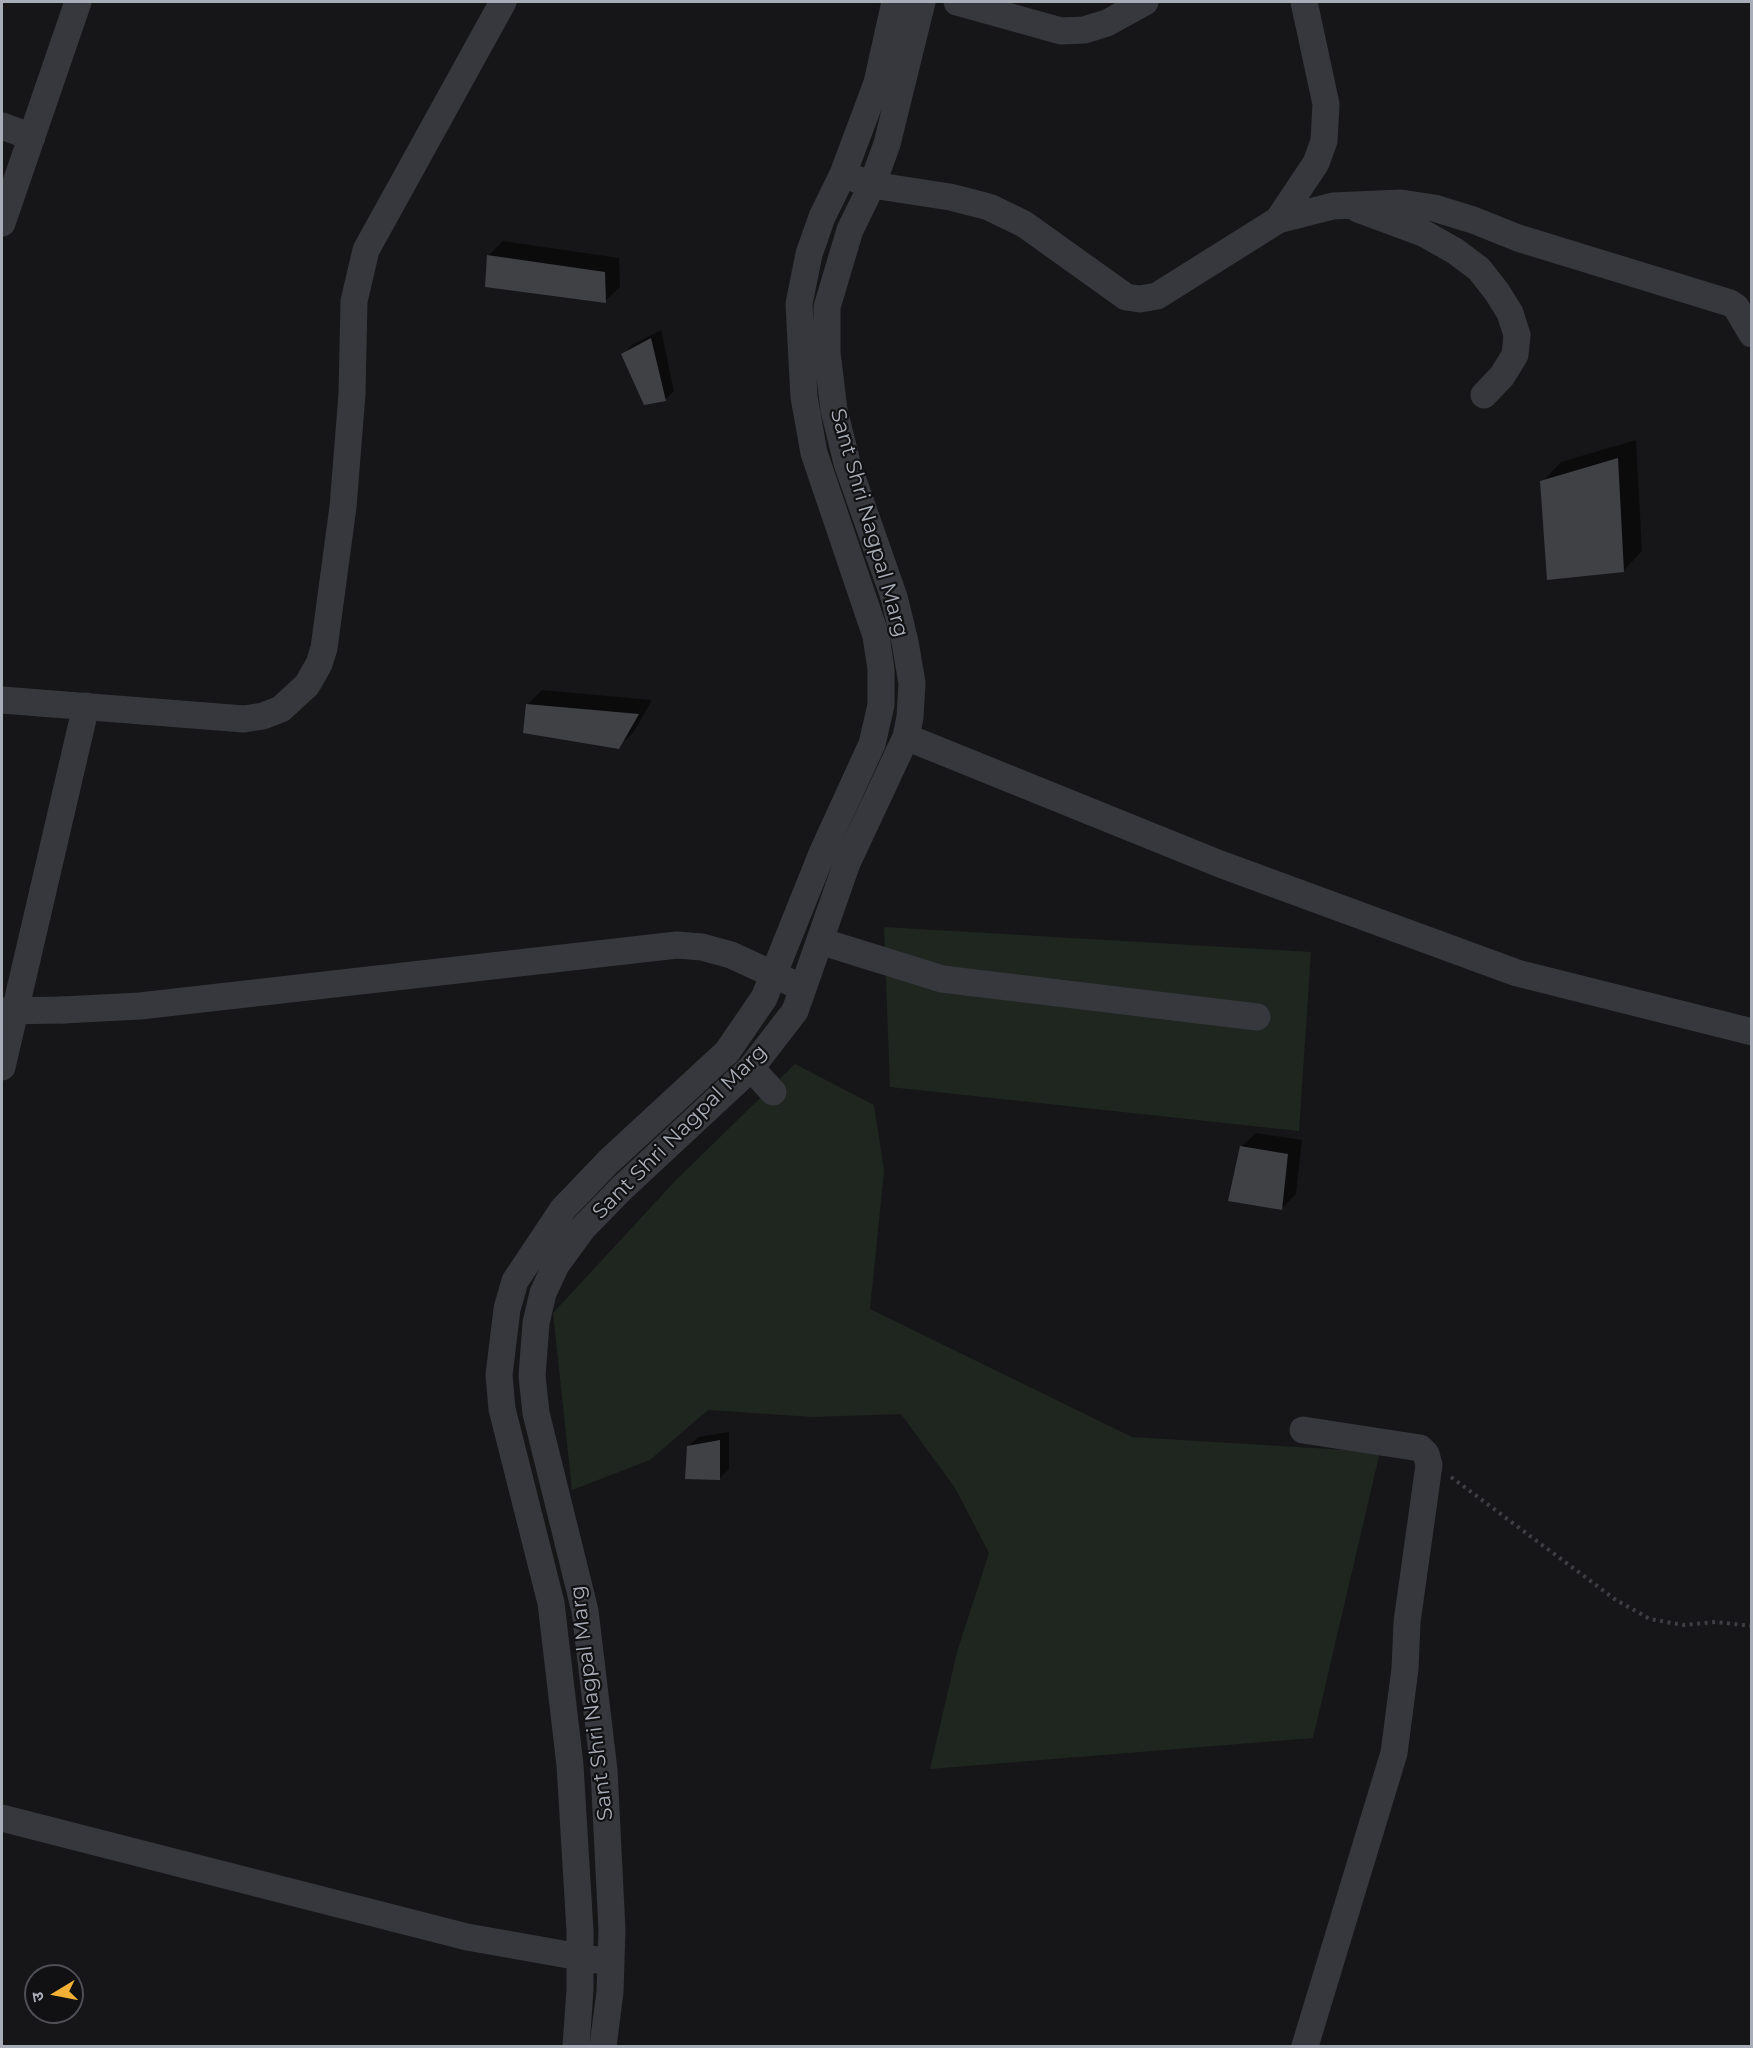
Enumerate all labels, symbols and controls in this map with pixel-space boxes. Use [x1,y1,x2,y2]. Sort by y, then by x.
street label: Sant Shri Nagpal Marg [824,406,914,640]
street label: Sant Shri Nagpal Marg [587,1039,773,1225]
street label: Sant Shri Nagpal Marg [565,1584,619,1822]
north arrow [24,1964,84,2024]
text: उ [28,1991,48,2003]

